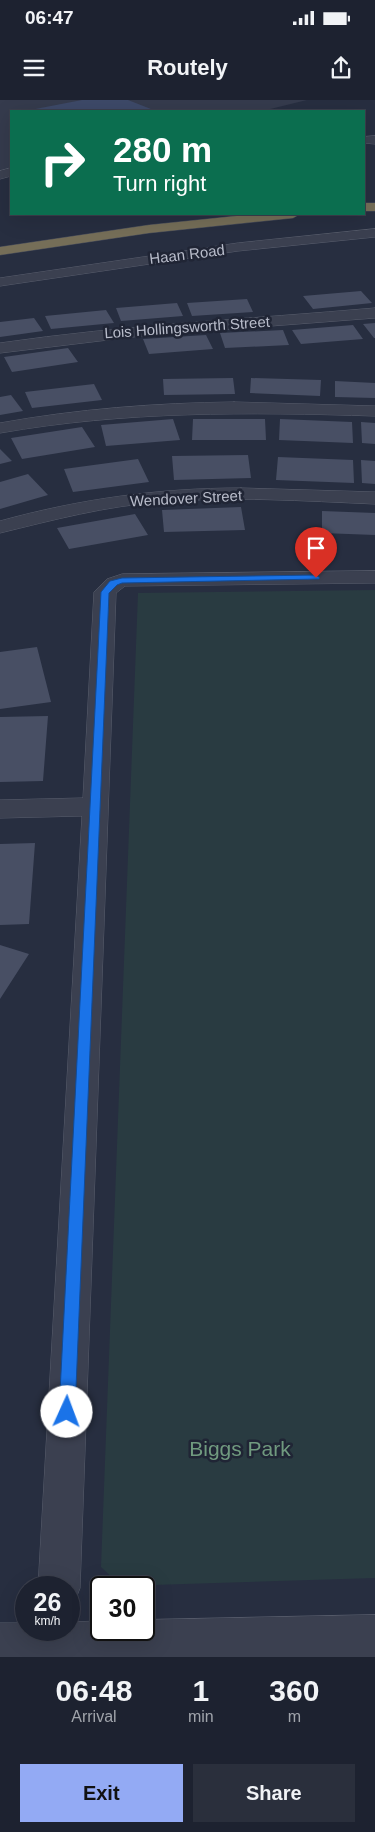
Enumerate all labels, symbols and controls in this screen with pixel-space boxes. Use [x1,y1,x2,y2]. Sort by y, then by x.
text: 06:47 [25,7,74,28]
icon: menu [20,54,48,82]
icon: share [327,54,355,82]
text: Routely [147,55,228,80]
icon: right [30,130,95,195]
text: 280 m [113,130,212,169]
text: Turn right [113,171,206,196]
street label: Haan Road [148,241,226,267]
street label: Lois Hollingsworth Street [104,313,271,341]
street label: Wendover Street [129,487,243,509]
pin [295,527,337,578]
icon: arrive [302,534,330,562]
position arrow [40,1385,92,1437]
park label: Biggs Park [189,1437,291,1460]
speed limit sign: 30 [90,1576,155,1641]
text: 26 [34,1588,61,1616]
text: km/h [34,1614,61,1628]
text: 06:48 [56,1674,132,1707]
text: 1 [192,1674,209,1707]
text: 360 [269,1674,319,1707]
text: Arrival [71,1708,117,1725]
text: min [188,1708,214,1725]
text: m [288,1708,301,1725]
button: Exit [20,1764,183,1822]
button: Share [193,1764,355,1822]

